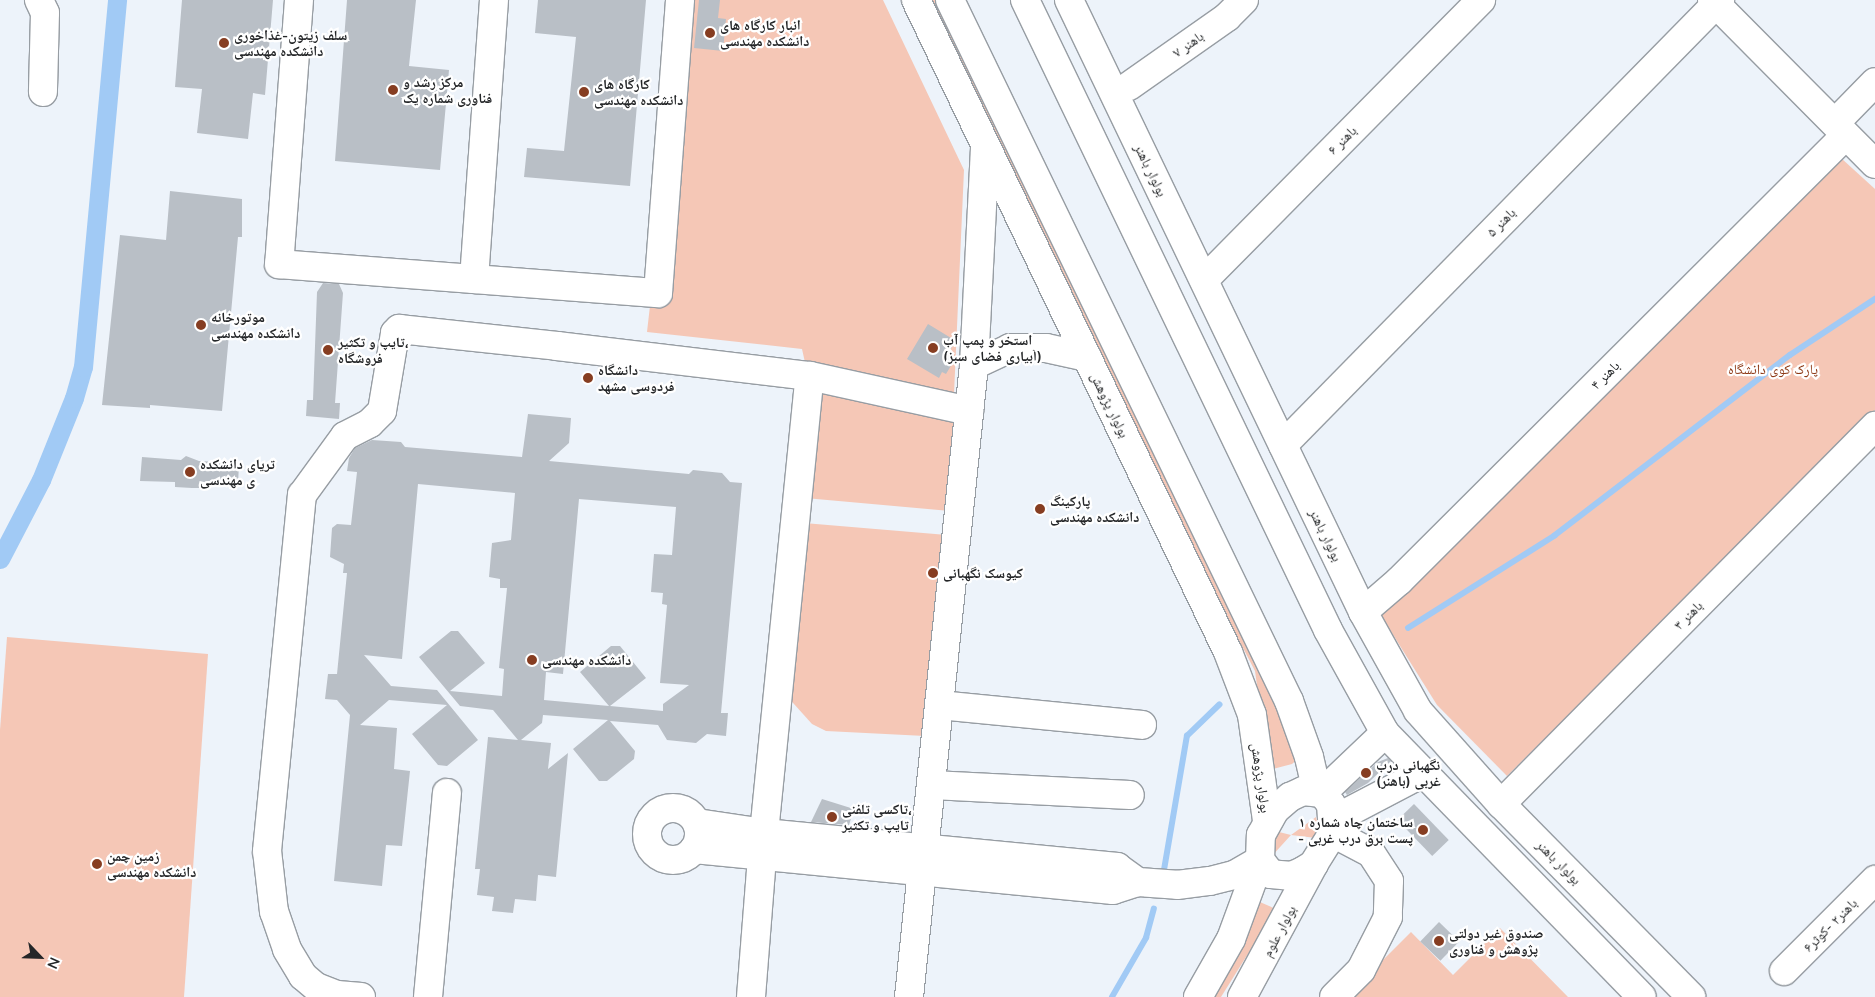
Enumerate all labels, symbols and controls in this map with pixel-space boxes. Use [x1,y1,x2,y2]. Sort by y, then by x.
place label: انبار کارگاه های دانشکده مهندسی [720,17,809,49]
place label: سلف زیتون-غذاخوری دانشکده مهندسی [234,27,347,59]
marker: انبار کارگاه های دانشکده مهندسی [704,27,716,39]
street label: باهنر ۷ [1169,27,1207,61]
marker: سلف زیتون-غذاخوری دانشکده مهندسی [218,37,230,49]
place label: مرکز رشد و فناوری شماره یک [403,74,492,106]
place label: کارگاه های دانشکده مهندسی [594,76,683,108]
marker: مرکز رشد و فناوری شماره یک [387,84,399,96]
marker: کارگاه های دانشکده مهندسی [578,86,590,98]
street label: باهنر ۶ [1324,122,1360,158]
street label: بولوار باهنر [1131,141,1171,199]
street label: باهنر ۵ [1483,204,1519,240]
place label: موتورخانه دانشکده مهندسی [211,309,300,342]
marker: موتورخانه دانشکده مهندسی [195,319,207,331]
place label: استخر و پمپ آب (آبیاری فضای سبز) [943,332,1042,364]
place label: تایپ و تکثیر، فروشگاه [338,334,408,367]
marker: استخر و پمپ آب (آبیاری فضای سبز) [927,342,939,354]
marker: تایپ و تکثیر، فروشگاه [322,344,334,356]
street label: باهنر ۴ [1587,357,1623,393]
park label: پارک کوی دانشگاه [1728,361,1818,377]
place label: دانشگاه فردوسی مشهد [598,362,675,394]
street label: بولوار پژوهش [1087,370,1133,440]
marker: دانشگاه فردوسی مشهد [582,372,594,384]
place label: تریای دانشکده ی مهندسی [200,456,275,488]
marker: تریای دانشکده ی مهندسی [184,466,196,478]
place label: پارکینگ دانشکده مهندسی [1050,493,1139,526]
marker: پارکینگ دانشکده مهندسی [1034,503,1046,515]
street label: بولوار باهنر [1306,506,1346,564]
place label: کیوسک نگهبانی [943,565,1023,581]
marker: کیوسک نگهبانی [927,567,939,579]
street label: باهنر ۳ [1670,597,1706,633]
place label: دانشکده مهندسی [542,652,631,668]
marker: دانشکده مهندسی [526,654,538,666]
street label: بولوار پژوهش [1248,742,1274,814]
place label: نگهبانی درب غربی (باهنر) [1376,757,1441,790]
marker: نگهبانی درب غربی (باهنر) [1360,767,1372,779]
place label: تاکسی تلفنی، تایپ و تکثیر [842,801,912,834]
marker: تاکسی تلفنی، تایپ و تکثیر [826,811,838,823]
place label: ساختمان چاه شماره ۱ - پست برق درب غربی [1298,814,1413,846]
marker: ساختمان چاه شماره ۱ - پست برق درب غربی [1417,824,1429,836]
street label: بولوار باهنر [1533,836,1585,888]
place label: زمین چمن دانشکده مهندسی [107,848,196,880]
marker: زمین چمن دانشکده مهندسی [91,858,103,870]
street label: باهنر۲ -کوثر۶ [1800,895,1860,955]
street label: بولوار علوم [1258,902,1300,960]
place label: صندوق غیر دولتی پژوهش و فناوری [1449,925,1543,958]
north arrow [15,932,65,982]
marker: صندوق غیر دولتی پژوهش و فناوری [1433,935,1445,947]
text: N [43,955,64,972]

